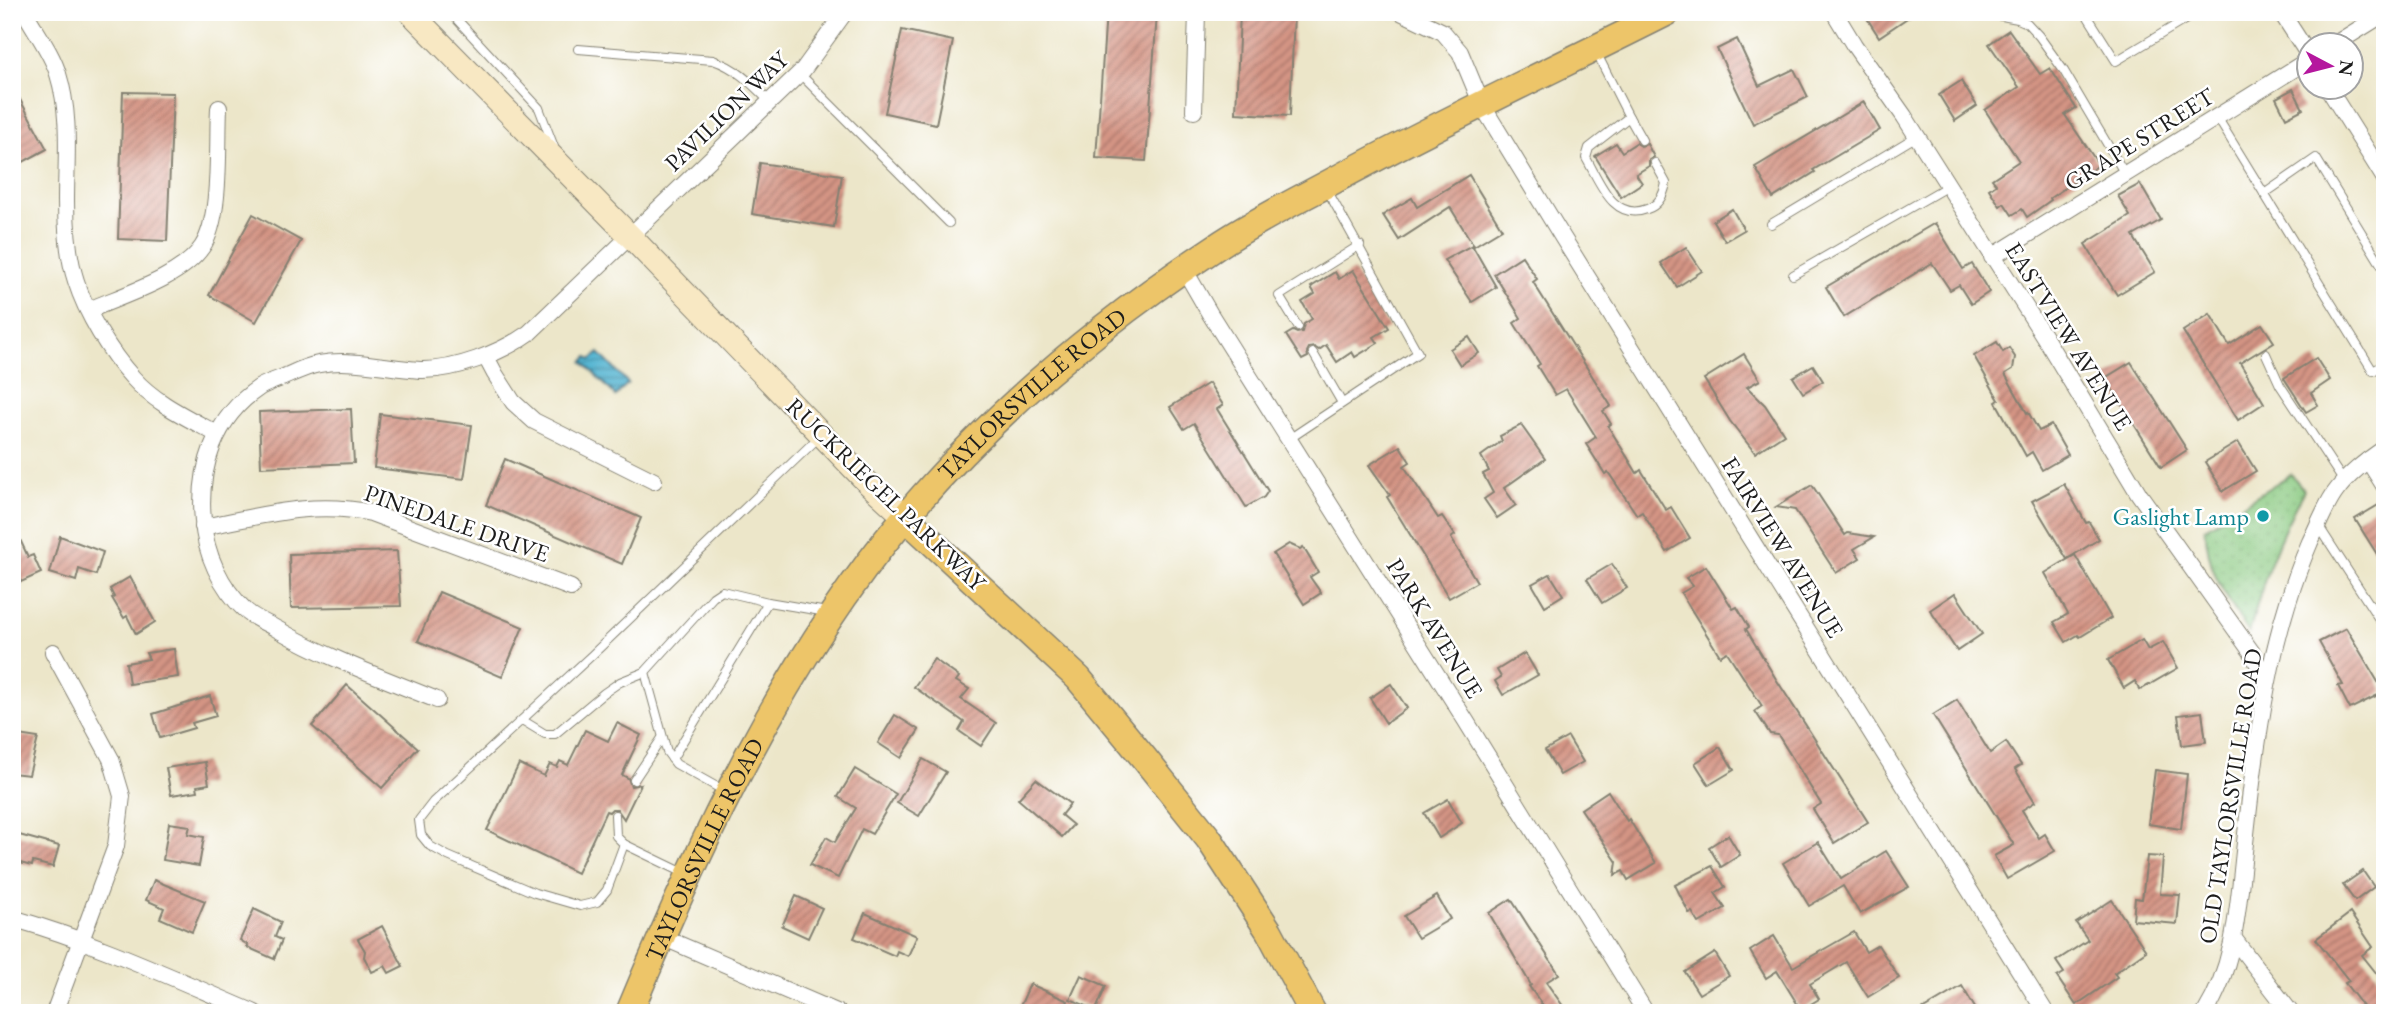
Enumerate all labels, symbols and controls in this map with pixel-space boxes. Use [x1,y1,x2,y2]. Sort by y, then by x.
north arrow [2296,32,2366,102]
street label: PAVILION WAY [658,43,795,178]
text: N [2333,59,2360,78]
street label: GRAPE STREET [2058,80,2221,198]
street label: EASTVIEW AVENUE [1999,236,2139,436]
street label: TAYLORSVILLE ROAD [930,301,1132,486]
street label: RUCKRIEGEL PARKWAY [780,391,993,598]
street label: FAIRVIEW AVENUE [1715,451,1851,643]
street label: PINEDALE DRIVE [361,477,553,569]
place label: Gaslight Lamp [2113,501,2249,532]
marker: Gaslight Lamp [2255,508,2271,524]
street label: PARK AVENUE [1380,552,1490,704]
street label: OLD TAYLORSVILLE ROAD [2191,646,2269,946]
street label: TAYLORSVILLE ROAD [637,732,770,966]

